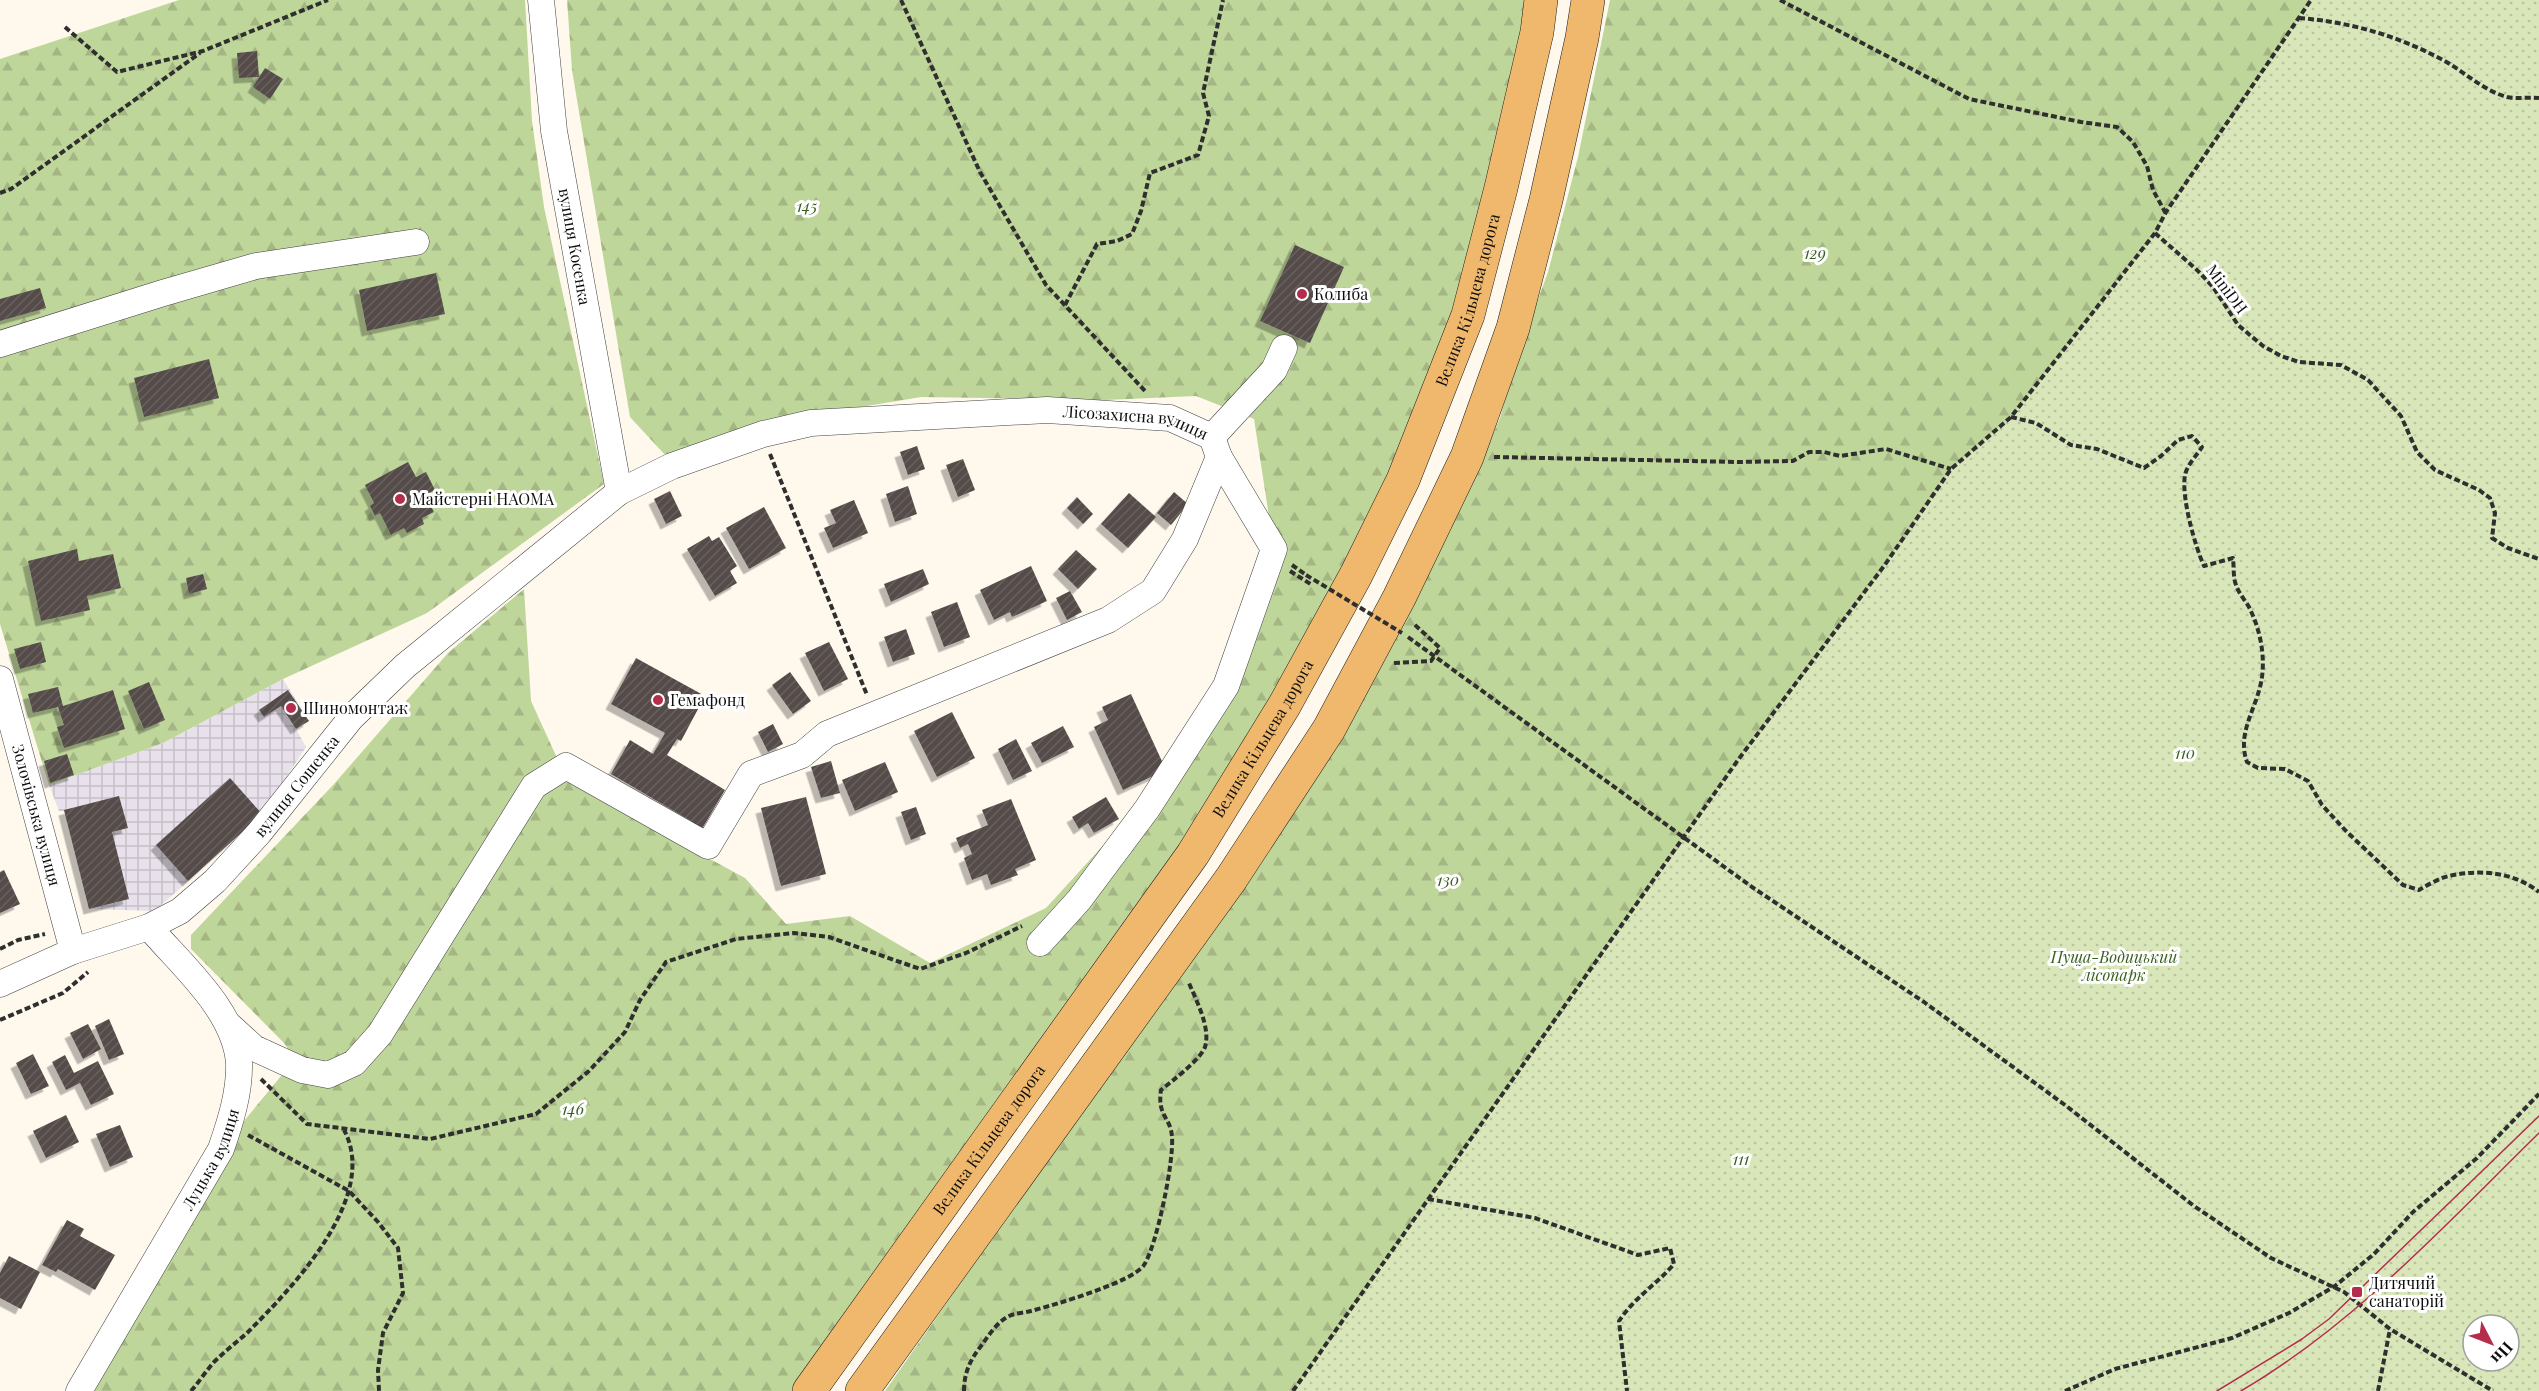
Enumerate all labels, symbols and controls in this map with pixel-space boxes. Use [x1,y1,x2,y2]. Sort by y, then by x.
street label: вулиця Косенка [554,186,596,307]
park label: 145 [797,195,818,216]
street label: Велика Кільцева дорога [1430,211,1504,389]
park label: 129 [1804,242,1826,263]
street label: MiniDH [2202,260,2253,318]
place label: Колиба [1314,283,1368,304]
marker: Колиба [1295,287,1309,301]
street label: Лісозахисна вулиця [1061,400,1212,444]
place label: Майстерні НАОМА [412,488,555,509]
marker: Майстерні НАОМА [393,492,407,506]
street label: Велика Кільцева дорога [1207,656,1317,821]
place label: Гемафонд [670,689,745,710]
marker: Гемафонд [651,693,665,707]
place label: Шиномонтаж [303,697,408,718]
marker: Шиномонтаж [284,701,298,715]
street label: вулиця Сошенка [249,730,343,841]
street label: Золочівська вулиця [8,742,66,889]
park label: 110 [2175,742,2195,763]
park label: 130 [1437,869,1459,890]
park label: Пуща-Водицький лісопарк [2050,946,2178,985]
street label: Велика Кільцева дорога [927,1060,1049,1219]
park label: 146 [562,1098,585,1119]
street label: Луцька вулиця [176,1106,243,1214]
park label: 111 [1733,1148,1750,1169]
place label: Дитячий санаторій [2369,1272,2444,1311]
marker: Дитячий санаторій [2350,1285,2364,1299]
north arrow [2461,1313,2521,1373]
text: Пн [2487,1338,2518,1369]

